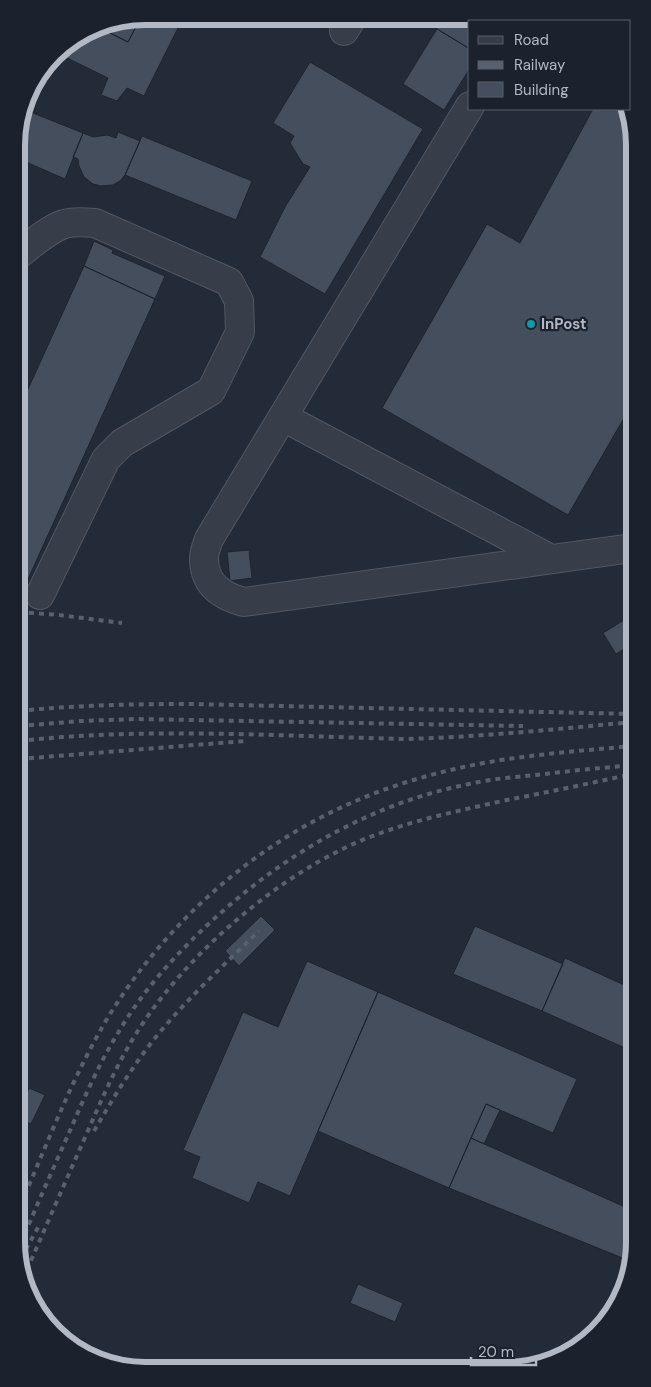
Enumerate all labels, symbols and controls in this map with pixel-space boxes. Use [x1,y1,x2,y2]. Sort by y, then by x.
legend [468,20,631,110]
text: Road [514,30,549,50]
text: Railway [514,55,566,75]
text: Building [514,80,569,100]
place label: InPost [541,314,587,334]
marker: InPost [525,318,537,330]
scale bar [471,1334,536,1366]
text: 20 m [478,1342,514,1362]

